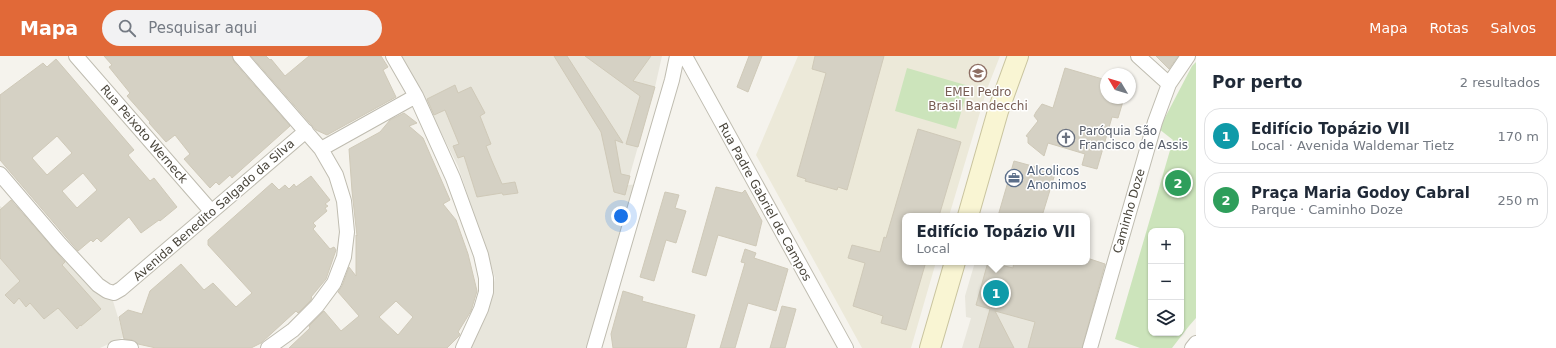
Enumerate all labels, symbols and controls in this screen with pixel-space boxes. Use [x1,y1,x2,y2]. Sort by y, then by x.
search box [102,10,382,46]
text: Mapa [20,17,78,39]
icon: search [116,17,138,39]
text: Pesquisar aqui [148,19,257,37]
text: Mapa [1369,20,1407,36]
text: Rotas [1429,20,1469,36]
text: Salvos [1491,20,1536,36]
school or university icon: EMEI Pedro Brasil Bandecchi [968,63,988,83]
north arrow [1100,68,1136,104]
text: Por perto [1212,72,1302,92]
text: 2 resultados [1460,75,1540,90]
street label: Rua Peixoto Werneck [97,82,191,186]
place label: EMEI Pedro Brasil Bandecchi [928,85,1028,113]
street label: Rua Padre Gabriel de Campos [716,120,814,284]
text: Edifício Topázio VII [1251,120,1410,138]
place label: Paróquia São Francisco de Assis [1079,124,1188,152]
church icon: Paróquia São Francisco de Assis [1056,128,1076,148]
text: 1 [1221,129,1231,144]
text: 170 m [1497,129,1539,144]
street label: Avenida Benedito Salgado da Silva [131,136,297,284]
text: Local · Avenida Waldemar Tietz [1251,138,1454,153]
place label: Alcolicos Anonimos [1027,164,1086,192]
street label: Caminho Doze [1110,167,1148,255]
office icon: Alcolicos Anonimos [1004,168,1024,188]
pin: 2 [1165,168,1191,198]
text: Praça Maria Godoy Cabral [1251,184,1470,202]
text: 2 [1221,193,1231,208]
text: 250 m [1497,193,1539,208]
text: Parque · Caminho Doze [1251,202,1403,217]
your location [611,206,631,226]
popup [902,213,1090,265]
text: Edifício Topázio VII [917,223,1075,241]
map controls [1148,228,1184,336]
button: + [1148,228,1184,264]
text: Local [917,241,950,256]
button: − [1148,264,1184,300]
pin: 1 [983,278,1009,308]
button: layers [1148,300,1184,336]

